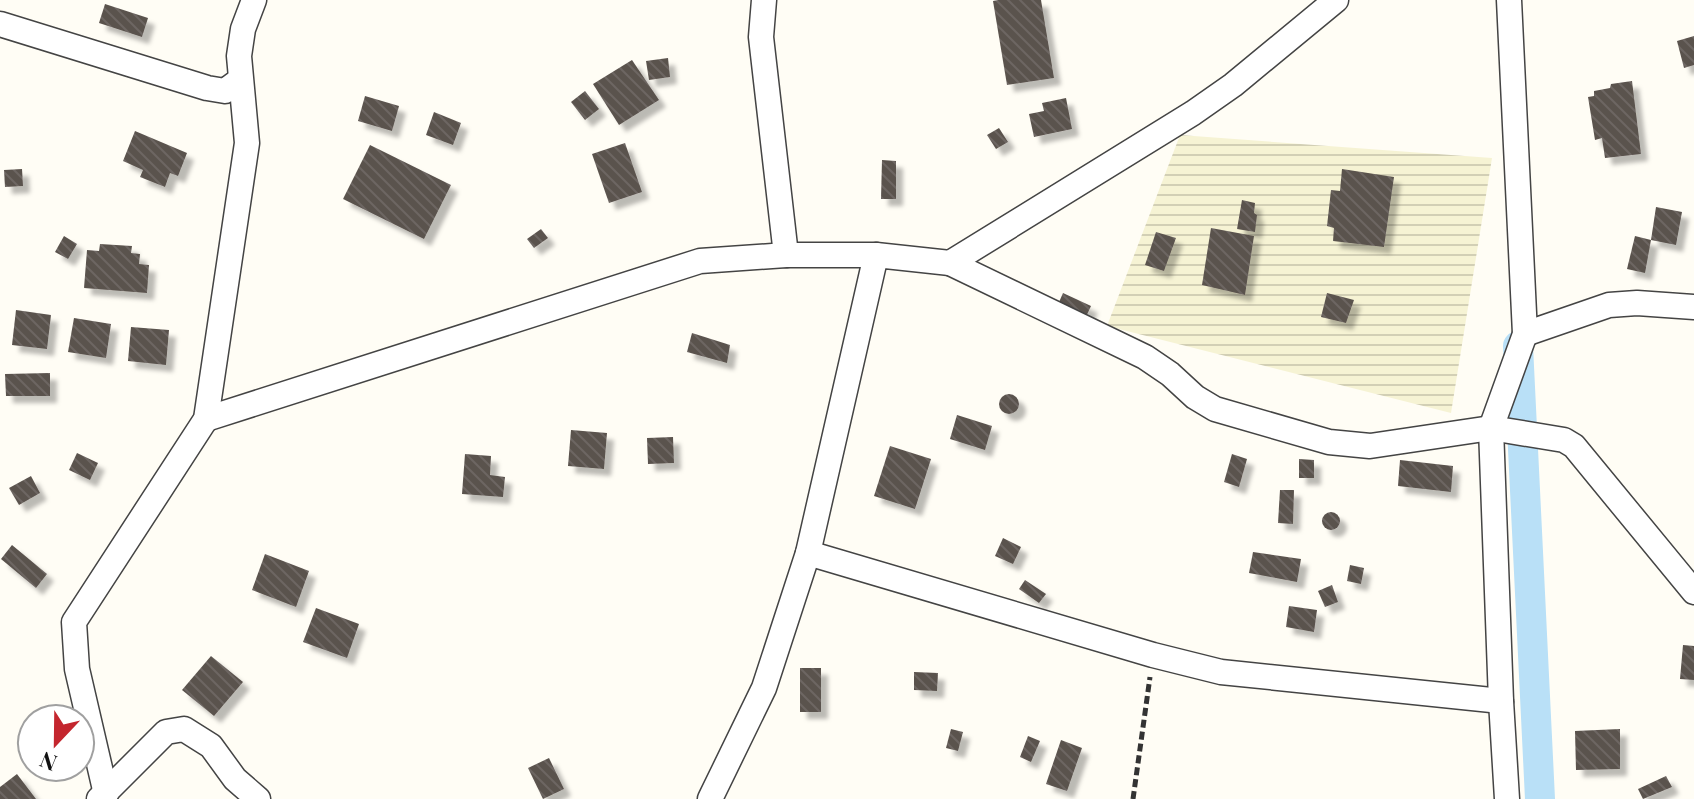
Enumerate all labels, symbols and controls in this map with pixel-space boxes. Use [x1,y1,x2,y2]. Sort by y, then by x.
north arrow [16,703,96,783]
text: N [35,746,61,779]

